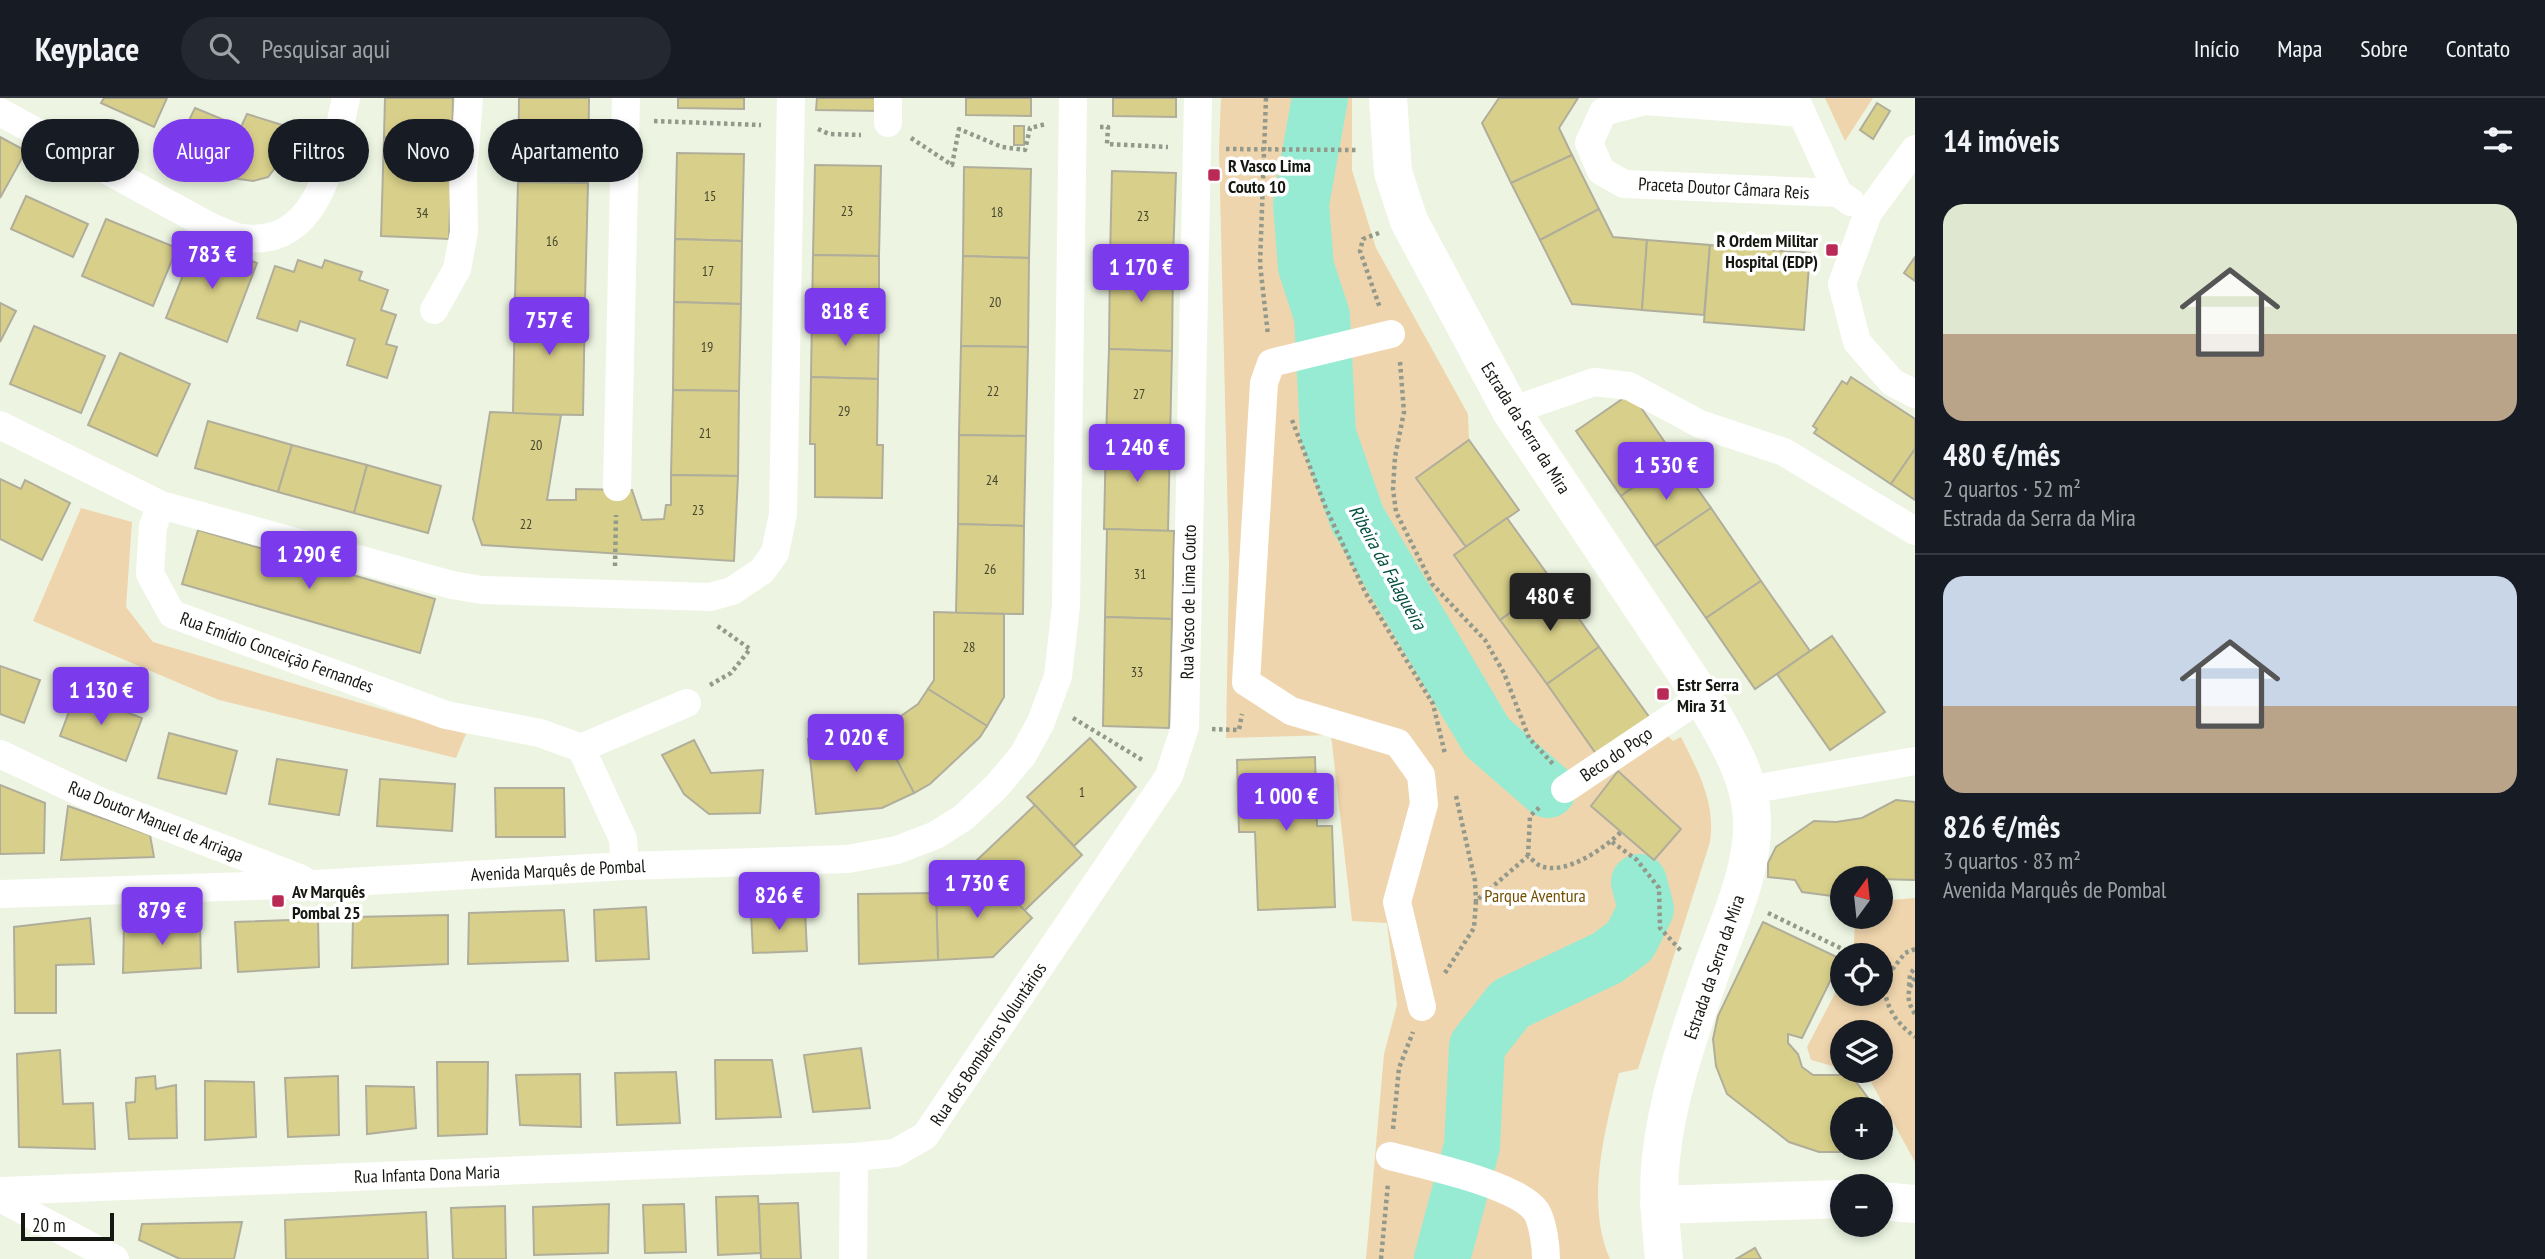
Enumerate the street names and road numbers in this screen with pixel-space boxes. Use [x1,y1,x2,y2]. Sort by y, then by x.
street label: Praceta Doutor Câmara Reis [1638,172,1810,204]
street label: Estrada da Serra da Mira [1476,358,1576,498]
street label: Rua Vasco de Lima Couto [1175,524,1201,680]
street label: Rua Emídio Conceição Fernandes [177,606,377,698]
street label: Beco do Poço [1576,721,1657,786]
street label: Rua Doutor Manuel de Arriaga [65,775,247,867]
street label: Avenida Marquês de Pombal [470,854,647,886]
street label: Estrada da Serra da Mira [1679,892,1749,1042]
street label: Rua dos Bombeiros Voluntários [925,958,1051,1130]
street label: Rua Infanta Dona Maria [354,1160,500,1188]

